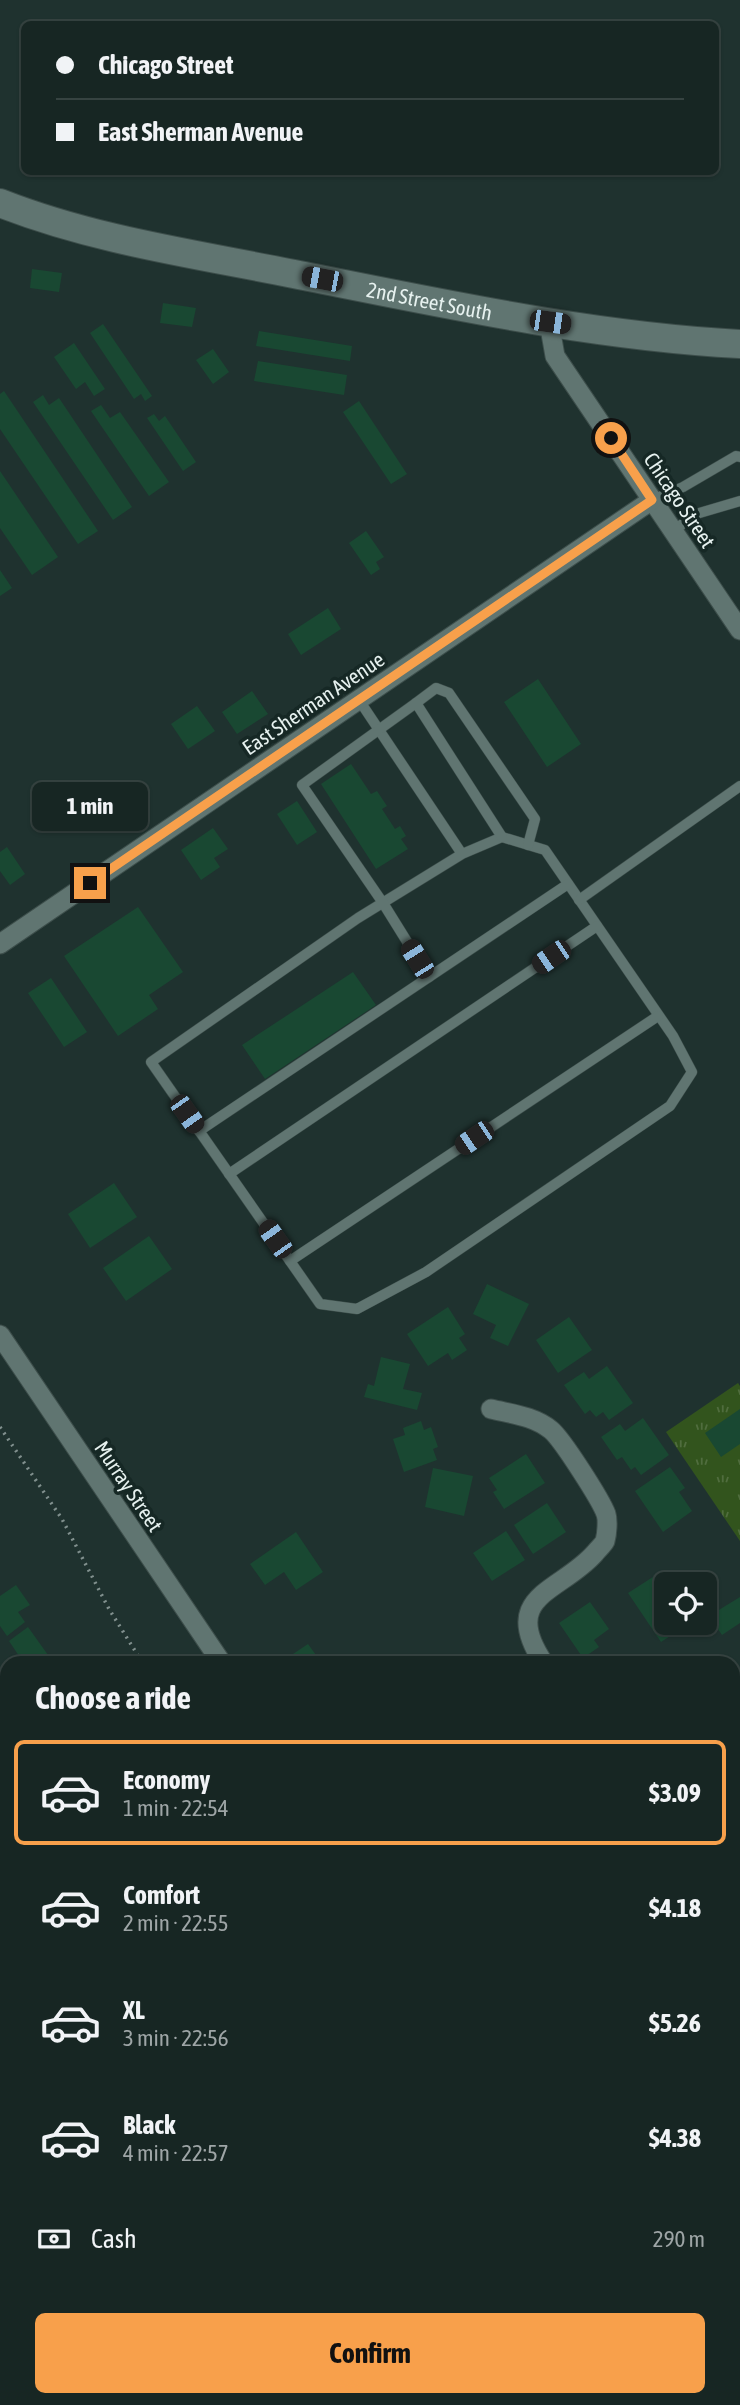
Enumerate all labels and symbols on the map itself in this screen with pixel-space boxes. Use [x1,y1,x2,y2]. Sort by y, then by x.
car [300,265,345,293]
street label: 2nd Street South [365,277,494,324]
car [528,309,573,335]
route start [595,422,627,454]
street label: Chicago Street [639,448,721,552]
street label: East Sherman Avenue [238,647,388,759]
callout: 1 min [32,782,148,830]
route end [74,867,106,899]
car [397,936,438,982]
car [528,937,575,977]
car [167,1091,208,1137]
car [451,1118,498,1158]
car [255,1216,296,1262]
street label: Murray Street [90,1436,168,1536]

